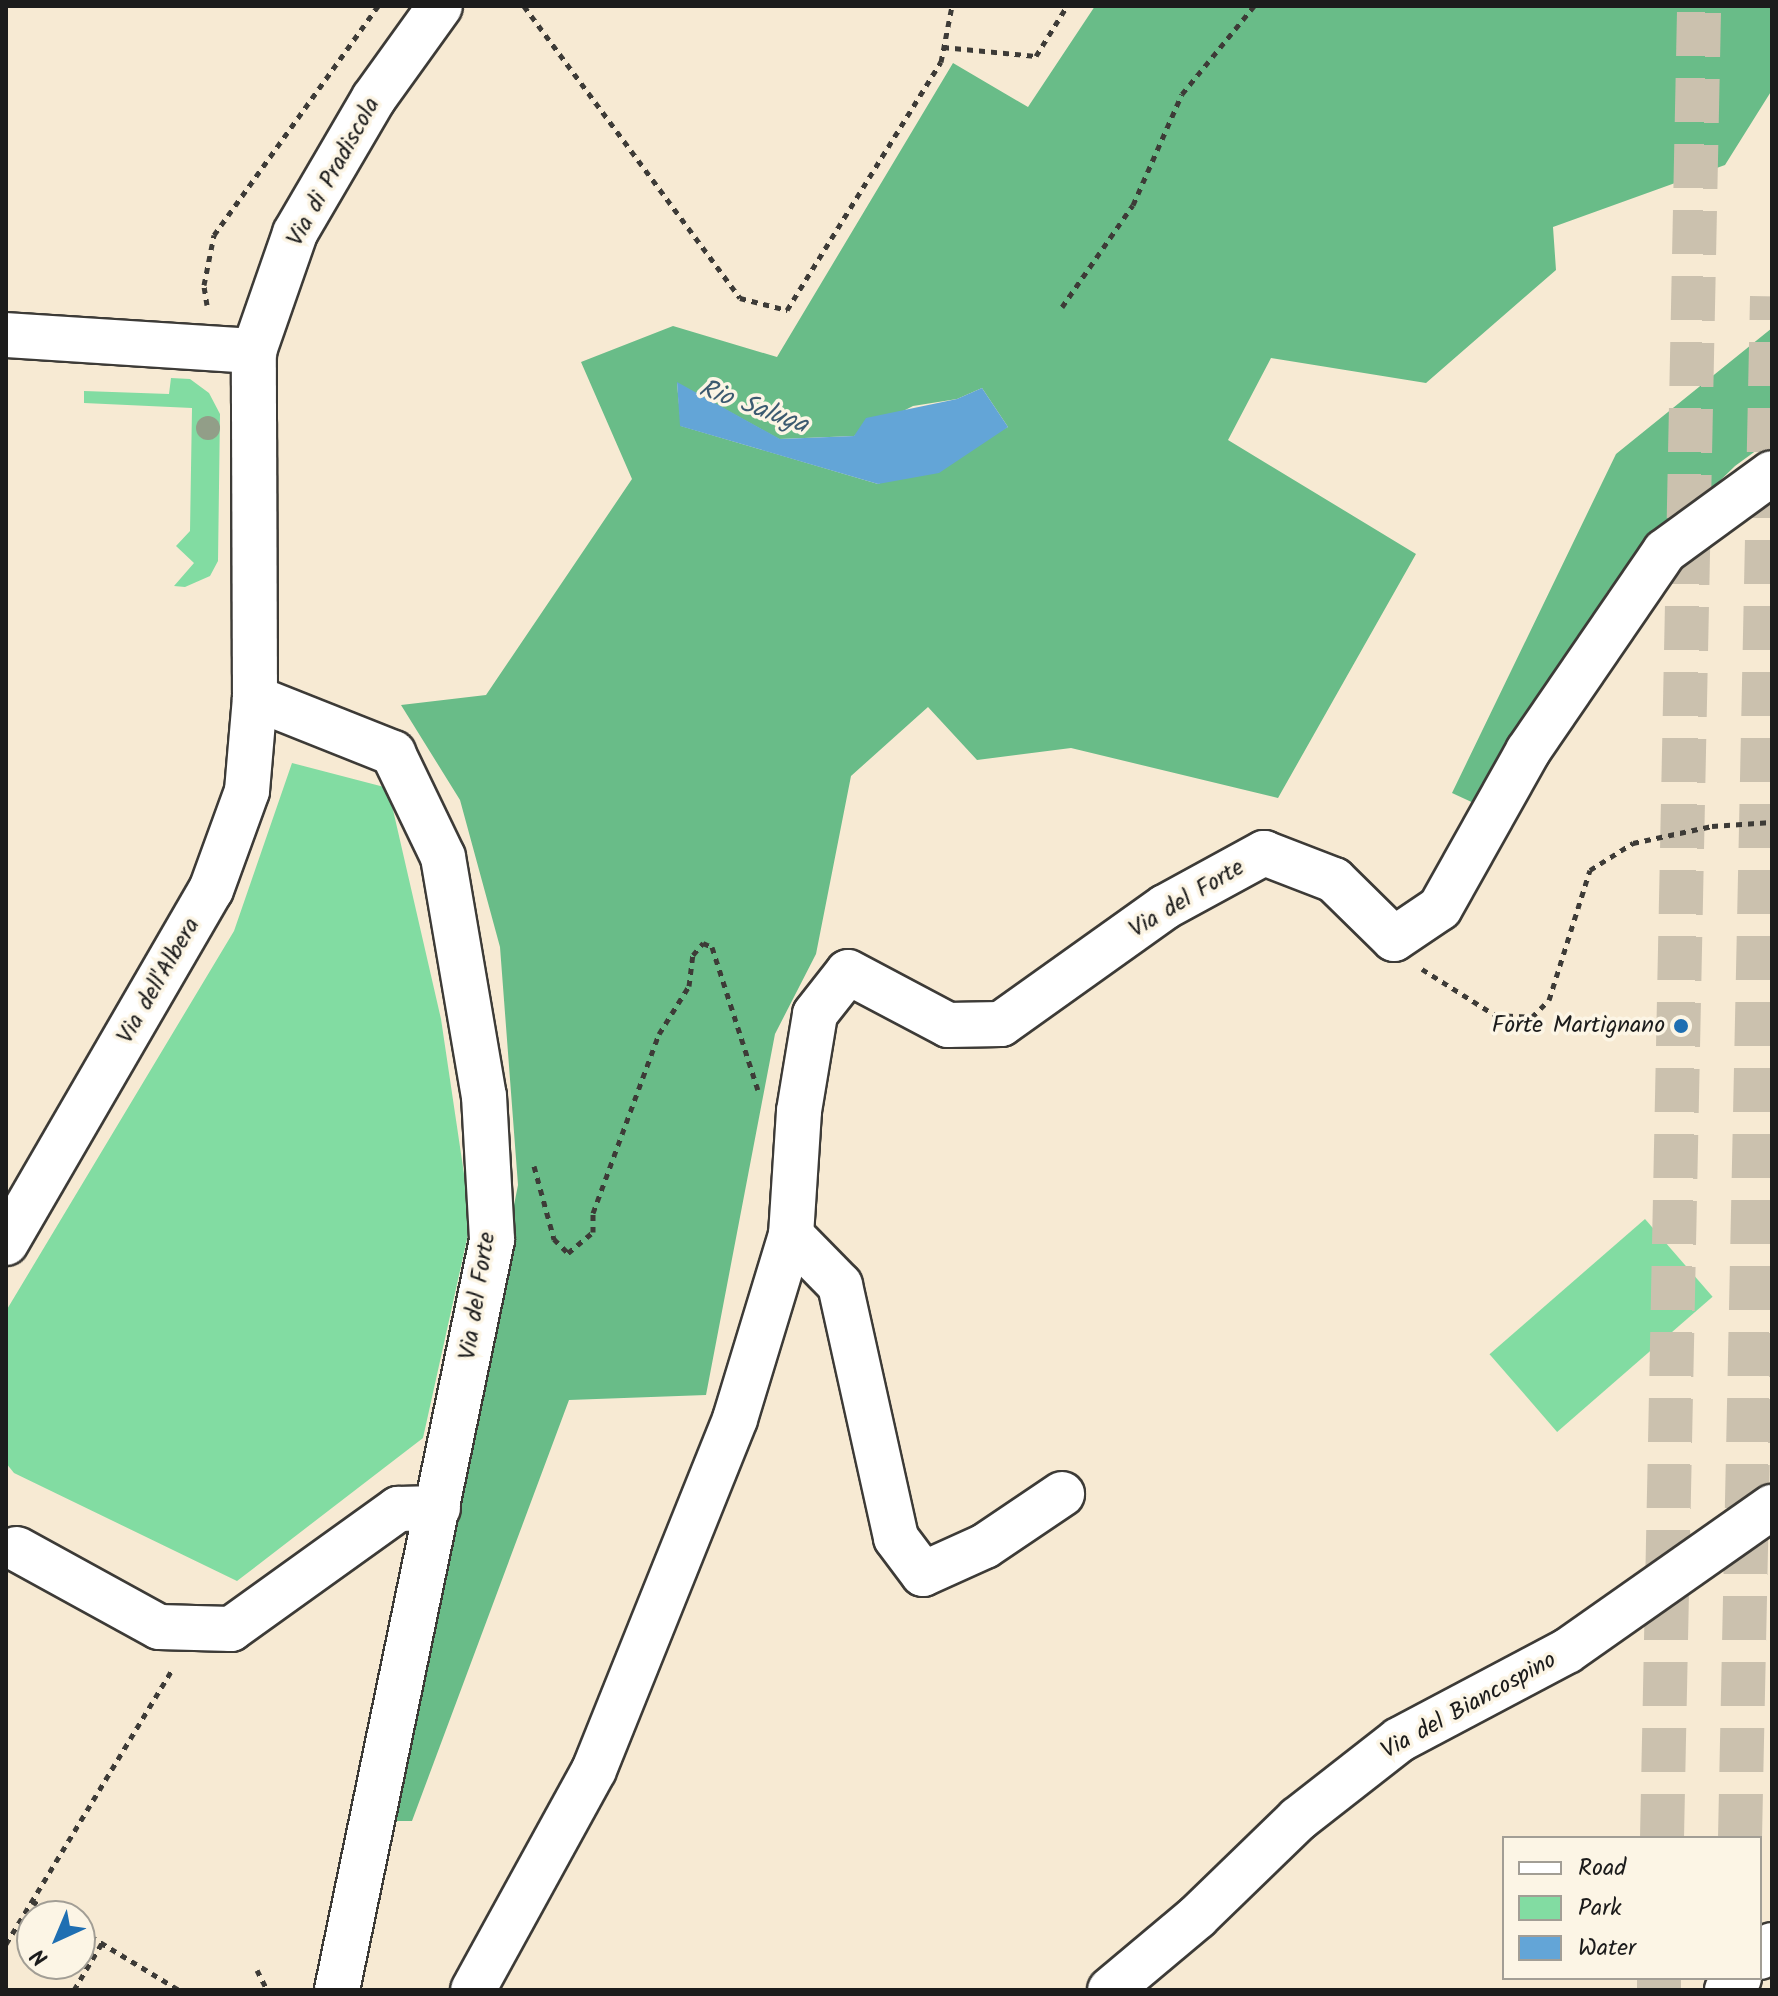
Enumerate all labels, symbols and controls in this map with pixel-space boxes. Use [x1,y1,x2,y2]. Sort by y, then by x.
street label: Via di Pradiscola [281,93,387,251]
water label: Rio Saluga [695,374,811,442]
street label: Via del Forte [1124,853,1250,945]
street label: Via dell'Albera [111,913,207,1049]
place label: Forte Martignano [1492,1012,1665,1040]
marker: Forte Martignano [1672,1017,1690,1035]
street label: Via del Forte [454,1230,502,1362]
street label: Via del Biancospino [1377,1646,1561,1766]
legend [1502,1836,1762,1980]
text: Road [1578,1849,1626,1888]
text: Park [1578,1889,1622,1928]
north arrow [16,1900,96,1980]
text: Water [1578,1929,1636,1968]
text: N [23,1939,58,1974]

